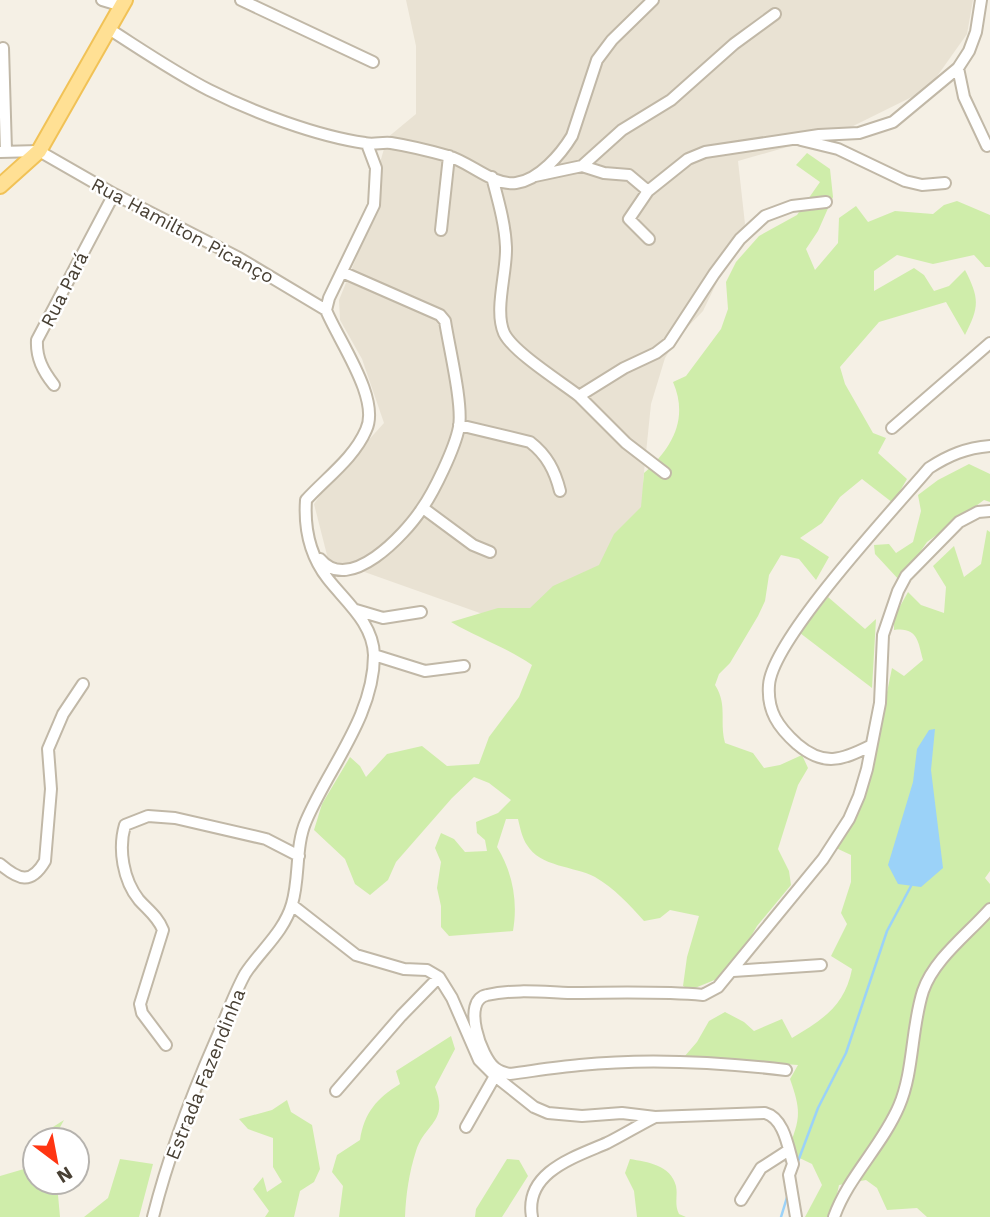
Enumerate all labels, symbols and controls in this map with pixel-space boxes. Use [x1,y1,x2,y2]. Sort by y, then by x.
street label: Rua Hamilton Picanço [87,173,278,288]
street label: Rua Pará [36,247,93,331]
street label: Estrada Fazendinha [161,985,250,1163]
north arrow [21,1126,91,1196]
text: N [53,1162,77,1188]

